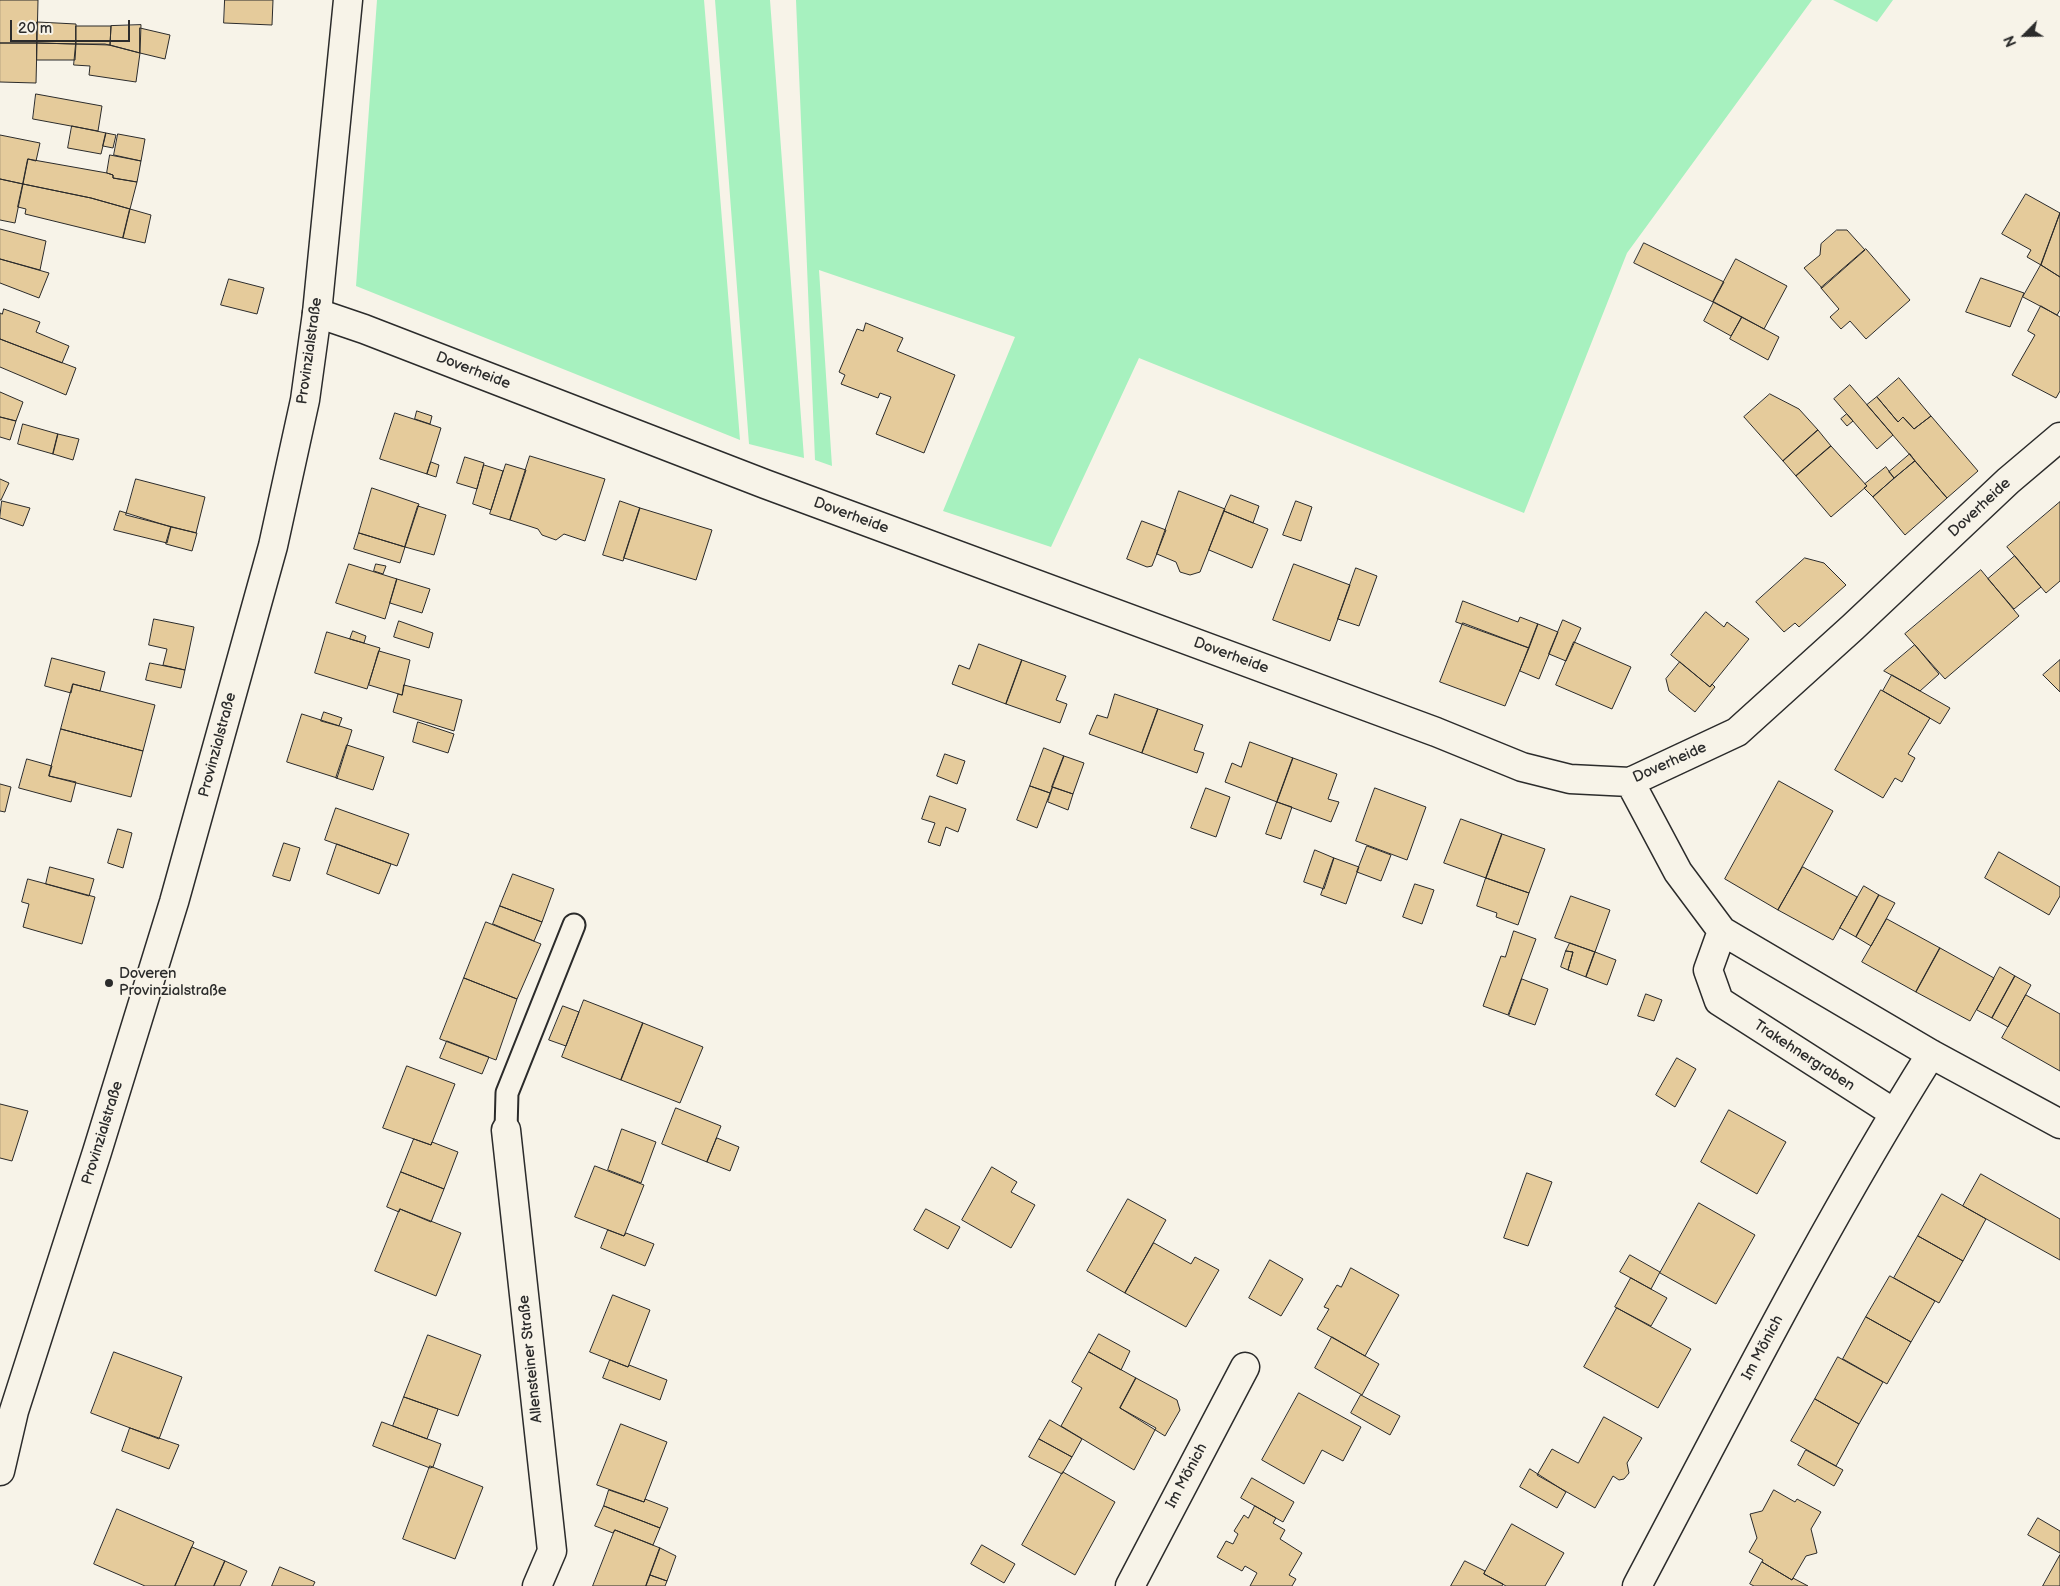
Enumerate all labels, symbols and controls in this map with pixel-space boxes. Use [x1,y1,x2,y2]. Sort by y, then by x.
scale bar [12,10,132,42]
north arrow [2000,10,2050,60]
text: 20 m [18,19,52,38]
text: N [2001,33,2021,49]
street label: Provinzialstraße [294,296,326,406]
street label: Doverheide [433,348,513,394]
street label: Doverheide [1945,475,2015,541]
street label: Doverheide [811,494,891,538]
street label: Doverheide [1191,634,1271,678]
street label: Provinzialstraße [195,691,241,799]
street label: Doverheide [1630,739,1710,787]
place label: Doveren Provinzialstraße [119,965,227,1000]
marker: Doveren Provinzialstraße [103,977,115,989]
street label: Trakehnergraben [1750,1017,1858,1095]
street label: Provinzialstraße [79,1079,127,1187]
street label: Allensteiner Straße [515,1294,547,1424]
street label: Im Mönich [1738,1313,1788,1383]
street label: Im Mönich [1162,1441,1212,1511]

